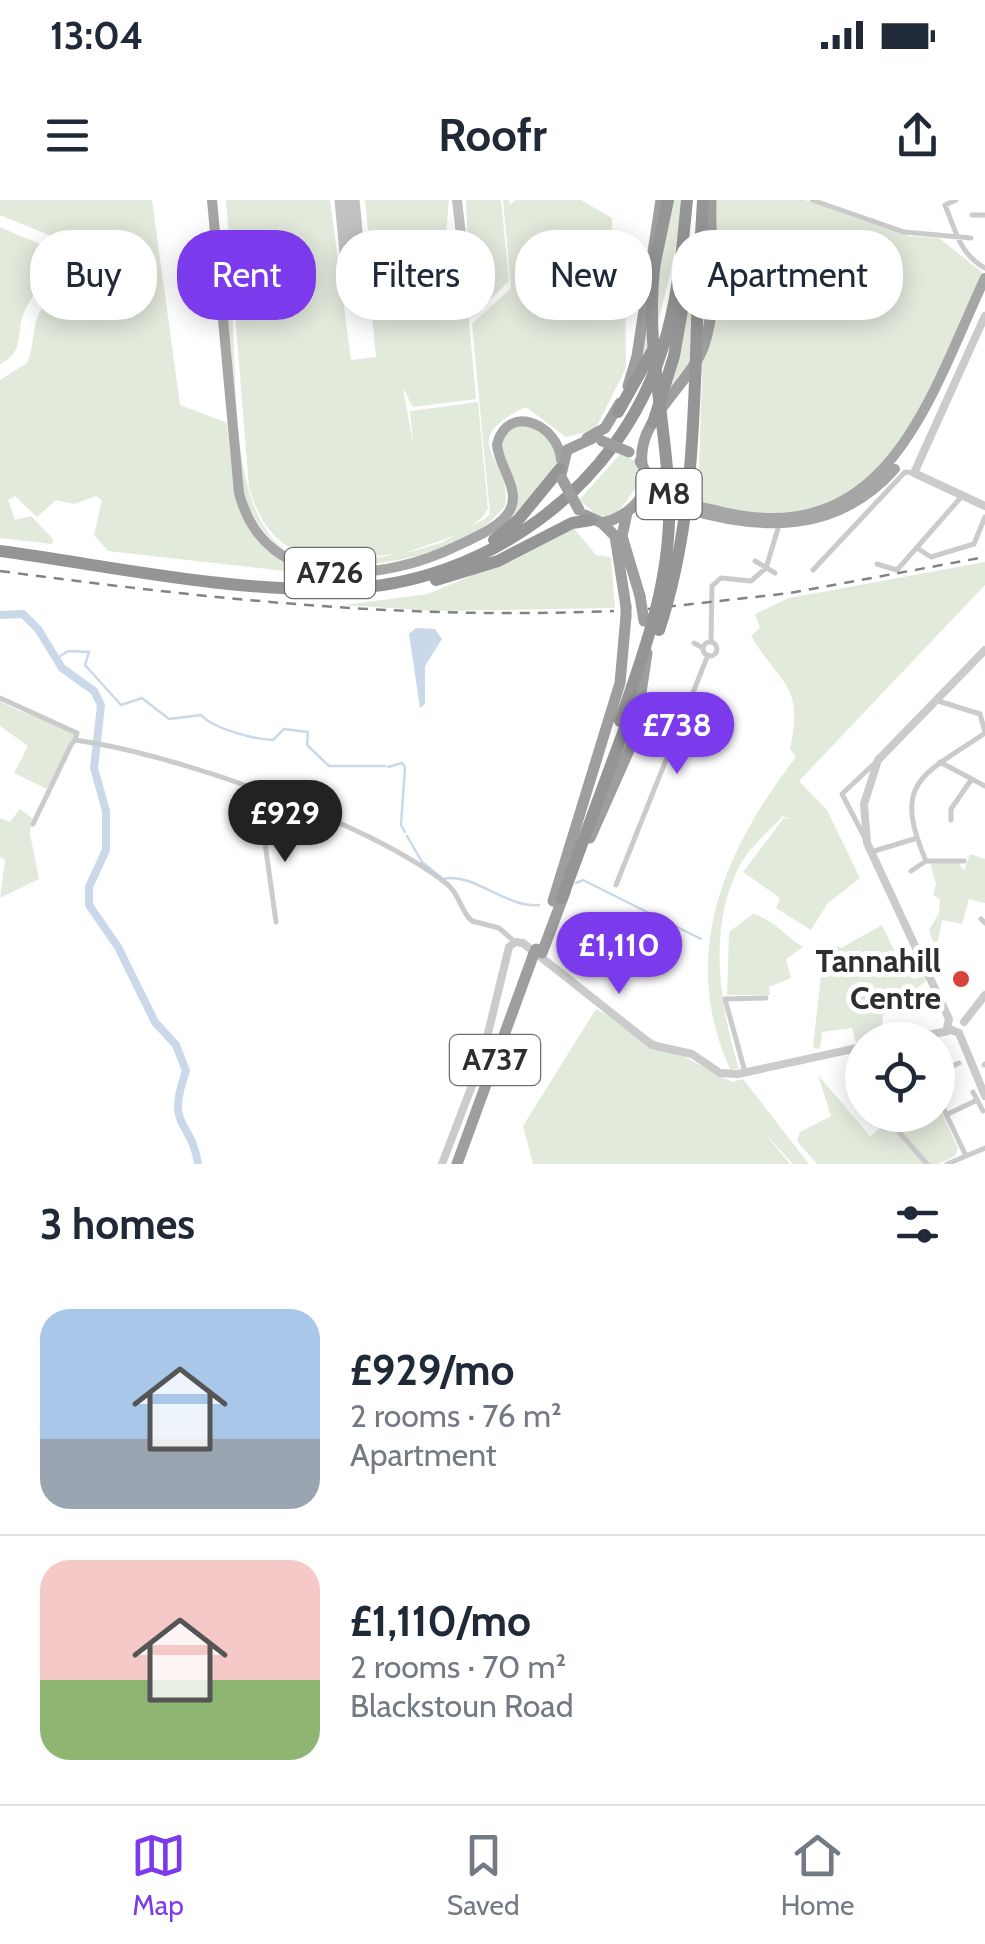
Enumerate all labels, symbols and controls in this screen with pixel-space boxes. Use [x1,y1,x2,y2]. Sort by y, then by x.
text: 13:04 [50,12,143,59]
icon: menu [40,108,95,163]
text: Roofr [438,108,547,162]
icon: share [890,108,945,163]
chip: Buy [30,230,157,320]
chip: Rent [177,230,316,320]
chip: Filters [336,230,495,320]
chip: New [515,230,652,320]
chip: Apartment [672,230,903,320]
road number: M8 [636,469,702,519]
road number: A726 [285,548,375,598]
pin: £738 [618,692,736,777]
text: £738 [642,705,712,744]
pin: £929 [226,780,344,865]
text: £929 [250,793,320,832]
pin: £1,110 [538,912,700,997]
text: £1,110 [578,925,660,964]
place label: Tannahill Centre [816,941,941,1017]
marker: Tannahill Centre [950,968,972,990]
map controls [845,1022,955,1132]
button: locate [845,1022,955,1132]
road number: A737 [450,1035,540,1085]
icon: filters [890,1197,945,1252]
text: 3 homes [40,1198,195,1250]
text: £929/mo [350,1344,514,1396]
icon: home [120,1349,240,1469]
text: 2 rooms · 76 m² [350,1396,562,1435]
text: Apartment [350,1435,497,1474]
text: £1,110/mo [350,1595,531,1647]
icon: home [120,1600,240,1720]
text: 2 rooms · 70 m² [350,1647,566,1686]
text: Blackstoun Road [350,1686,573,1725]
tab: Map [131,1828,186,1922]
tab: Saved [447,1828,520,1922]
tab: Home [781,1828,854,1922]

